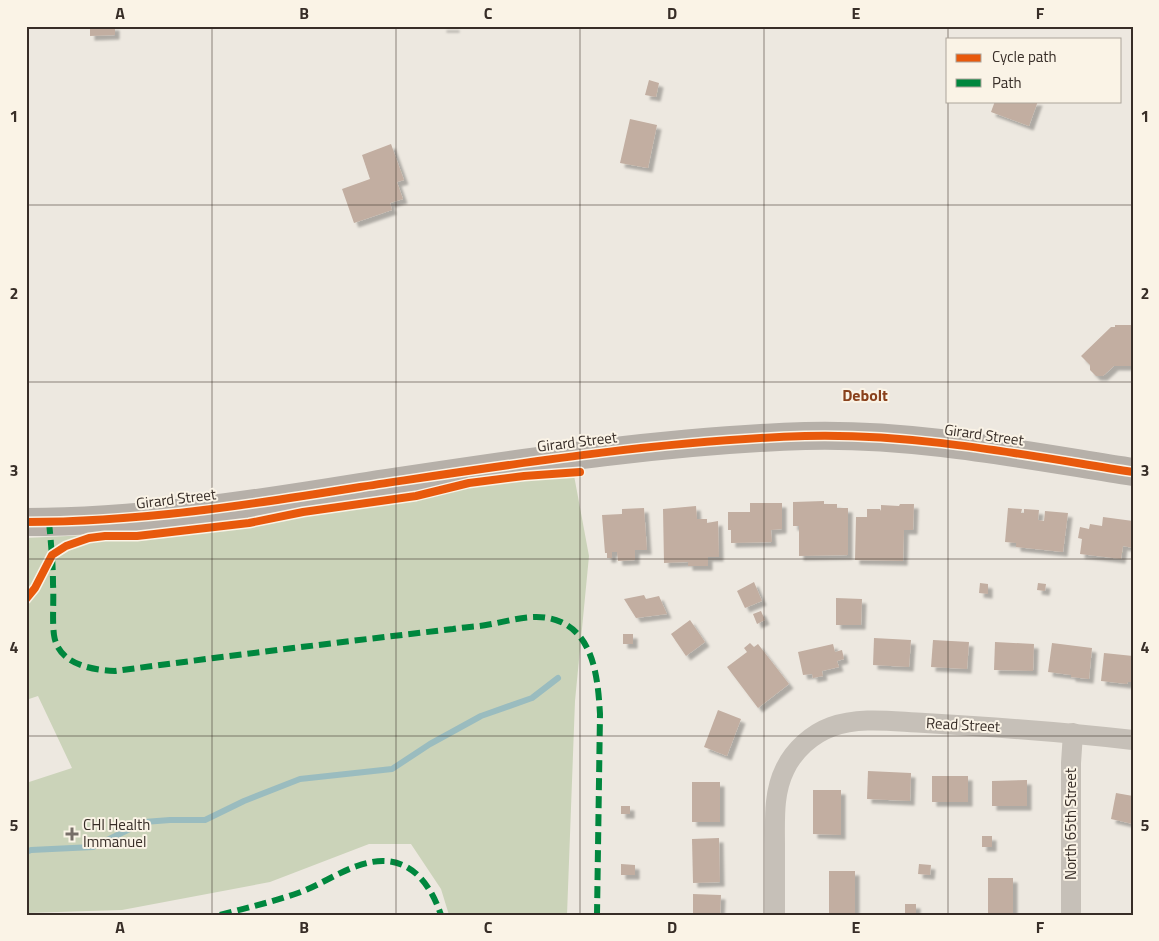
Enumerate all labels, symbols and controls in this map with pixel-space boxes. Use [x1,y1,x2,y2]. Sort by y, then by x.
text: A [115,1,125,25]
text: B [299,1,309,25]
text: C [484,1,493,25]
text: D [667,1,677,25]
text: E [852,1,861,25]
text: F [1036,1,1045,25]
legend [946,38,1122,102]
text: Cycle path [992,45,1057,68]
text: Path [992,71,1022,94]
text: 1 [10,104,18,128]
text: 1 [1141,104,1149,128]
text: 2 [10,281,18,305]
text: 2 [1141,281,1149,305]
district label: Debolt [842,383,888,407]
street label: Girard Street [943,418,1026,452]
street label: Girard Street [536,425,619,458]
text: 3 [10,458,18,482]
text: 3 [1141,458,1149,482]
street label: Girard Street [135,482,218,515]
text: 4 [10,635,19,659]
text: 4 [1141,635,1150,659]
street label: Read Street [925,711,1001,738]
street label: North 65th Street [1059,767,1082,880]
text: 5 [10,813,19,837]
place label: CHI Health Immanuel [83,813,150,853]
text: 5 [1141,813,1150,837]
marker: CHI Health Immanuel [65,827,79,841]
text: A [115,915,125,939]
text: B [299,915,309,939]
text: C [484,915,493,939]
text: D [667,915,677,939]
text: E [852,915,861,939]
text: F [1036,915,1045,939]

